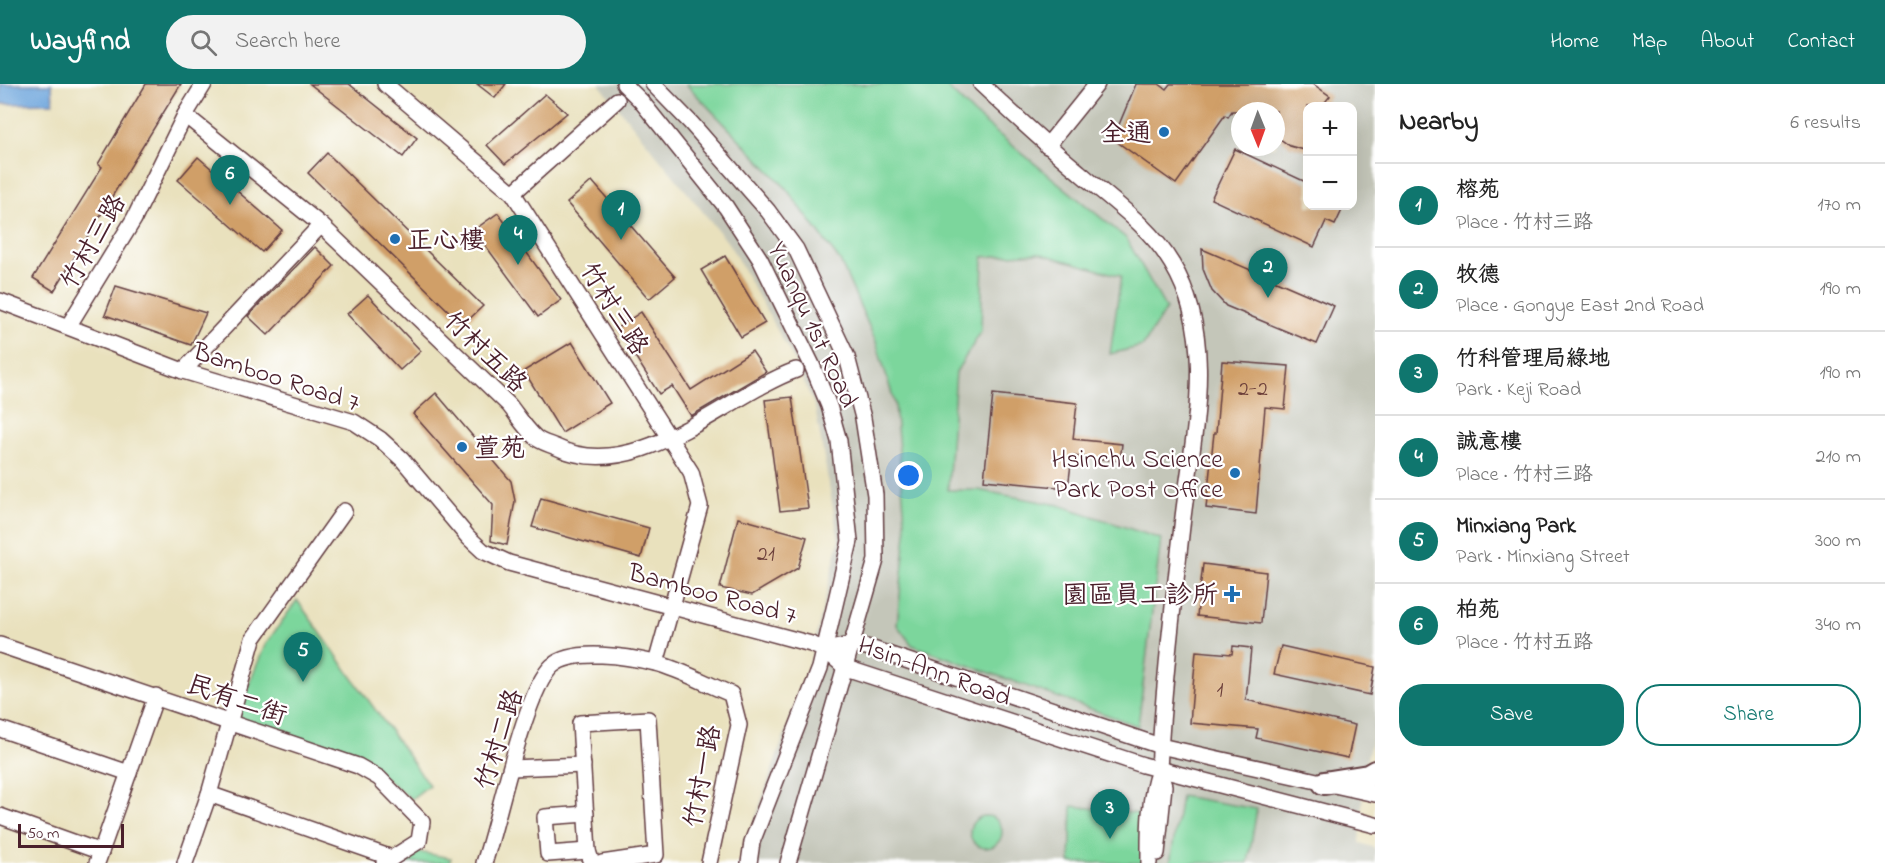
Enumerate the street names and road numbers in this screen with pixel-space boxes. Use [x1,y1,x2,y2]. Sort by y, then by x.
street label: 竹村三路 [52,188,137,297]
street label: Yuanqu 1st Road [756,236,866,415]
street label: 竹村三路 [569,255,656,364]
street label: 竹村五路 [433,303,535,403]
street label: Bamboo Road 7 [187,334,364,424]
street label: Bamboo Road 7 [623,555,801,637]
street label: Hsin-Ann Road [852,628,1016,718]
street label: 民有二街 [181,667,291,737]
street label: 竹村二路 [467,685,535,795]
street label: 竹村一路 [675,722,733,831]

